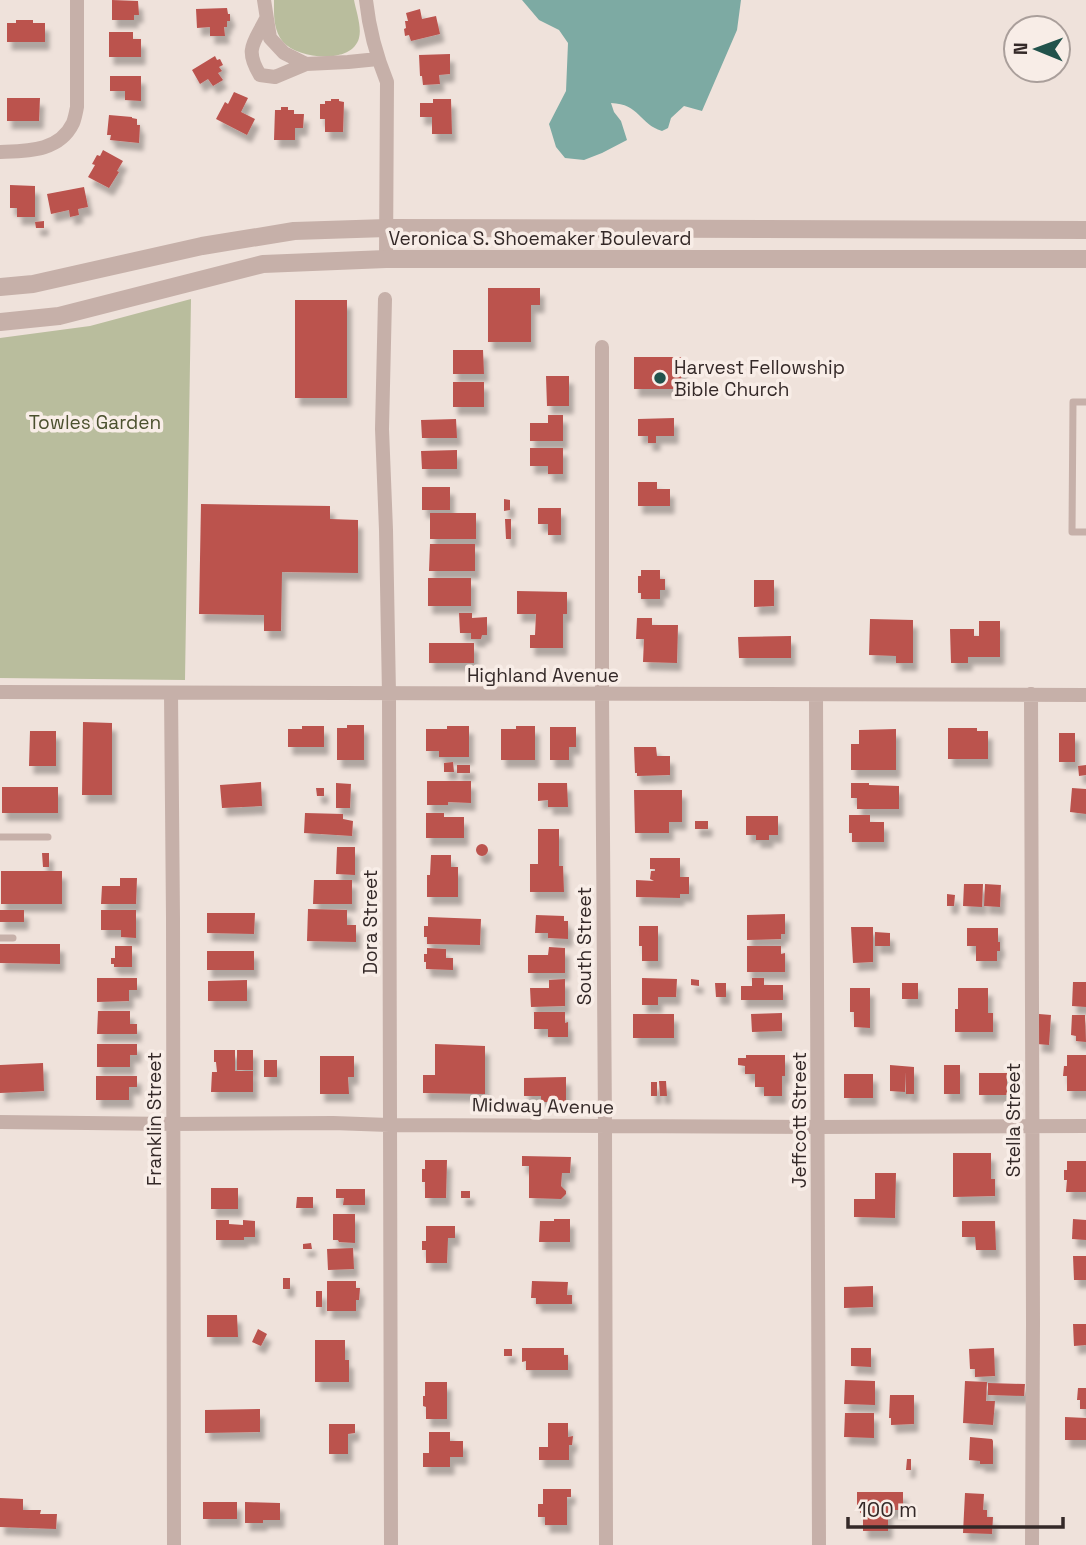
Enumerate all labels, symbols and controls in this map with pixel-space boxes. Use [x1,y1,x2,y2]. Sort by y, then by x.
north arrow [1002,14,1072,84]
text: N [1008,42,1033,55]
street label: Veronica S. Shoemaker Boulevard [389,226,691,251]
place label: Harvest Fellowship Bible Church [674,355,845,402]
marker: Harvest Fellowship Bible Church [652,370,668,386]
park label: Towles Garden [29,410,161,435]
street label: Highland Avenue [467,663,619,688]
street label: Dora Street [358,869,383,975]
street label: South Street [572,887,597,1005]
street label: Franklin Street [142,1052,167,1186]
street label: Jeffcott Street [787,1052,812,1188]
street label: Stella Street [1001,1063,1026,1177]
street label: Midway Avenue [472,1092,614,1120]
scale bar [848,1486,1063,1530]
text: 100 m [858,1496,917,1523]

